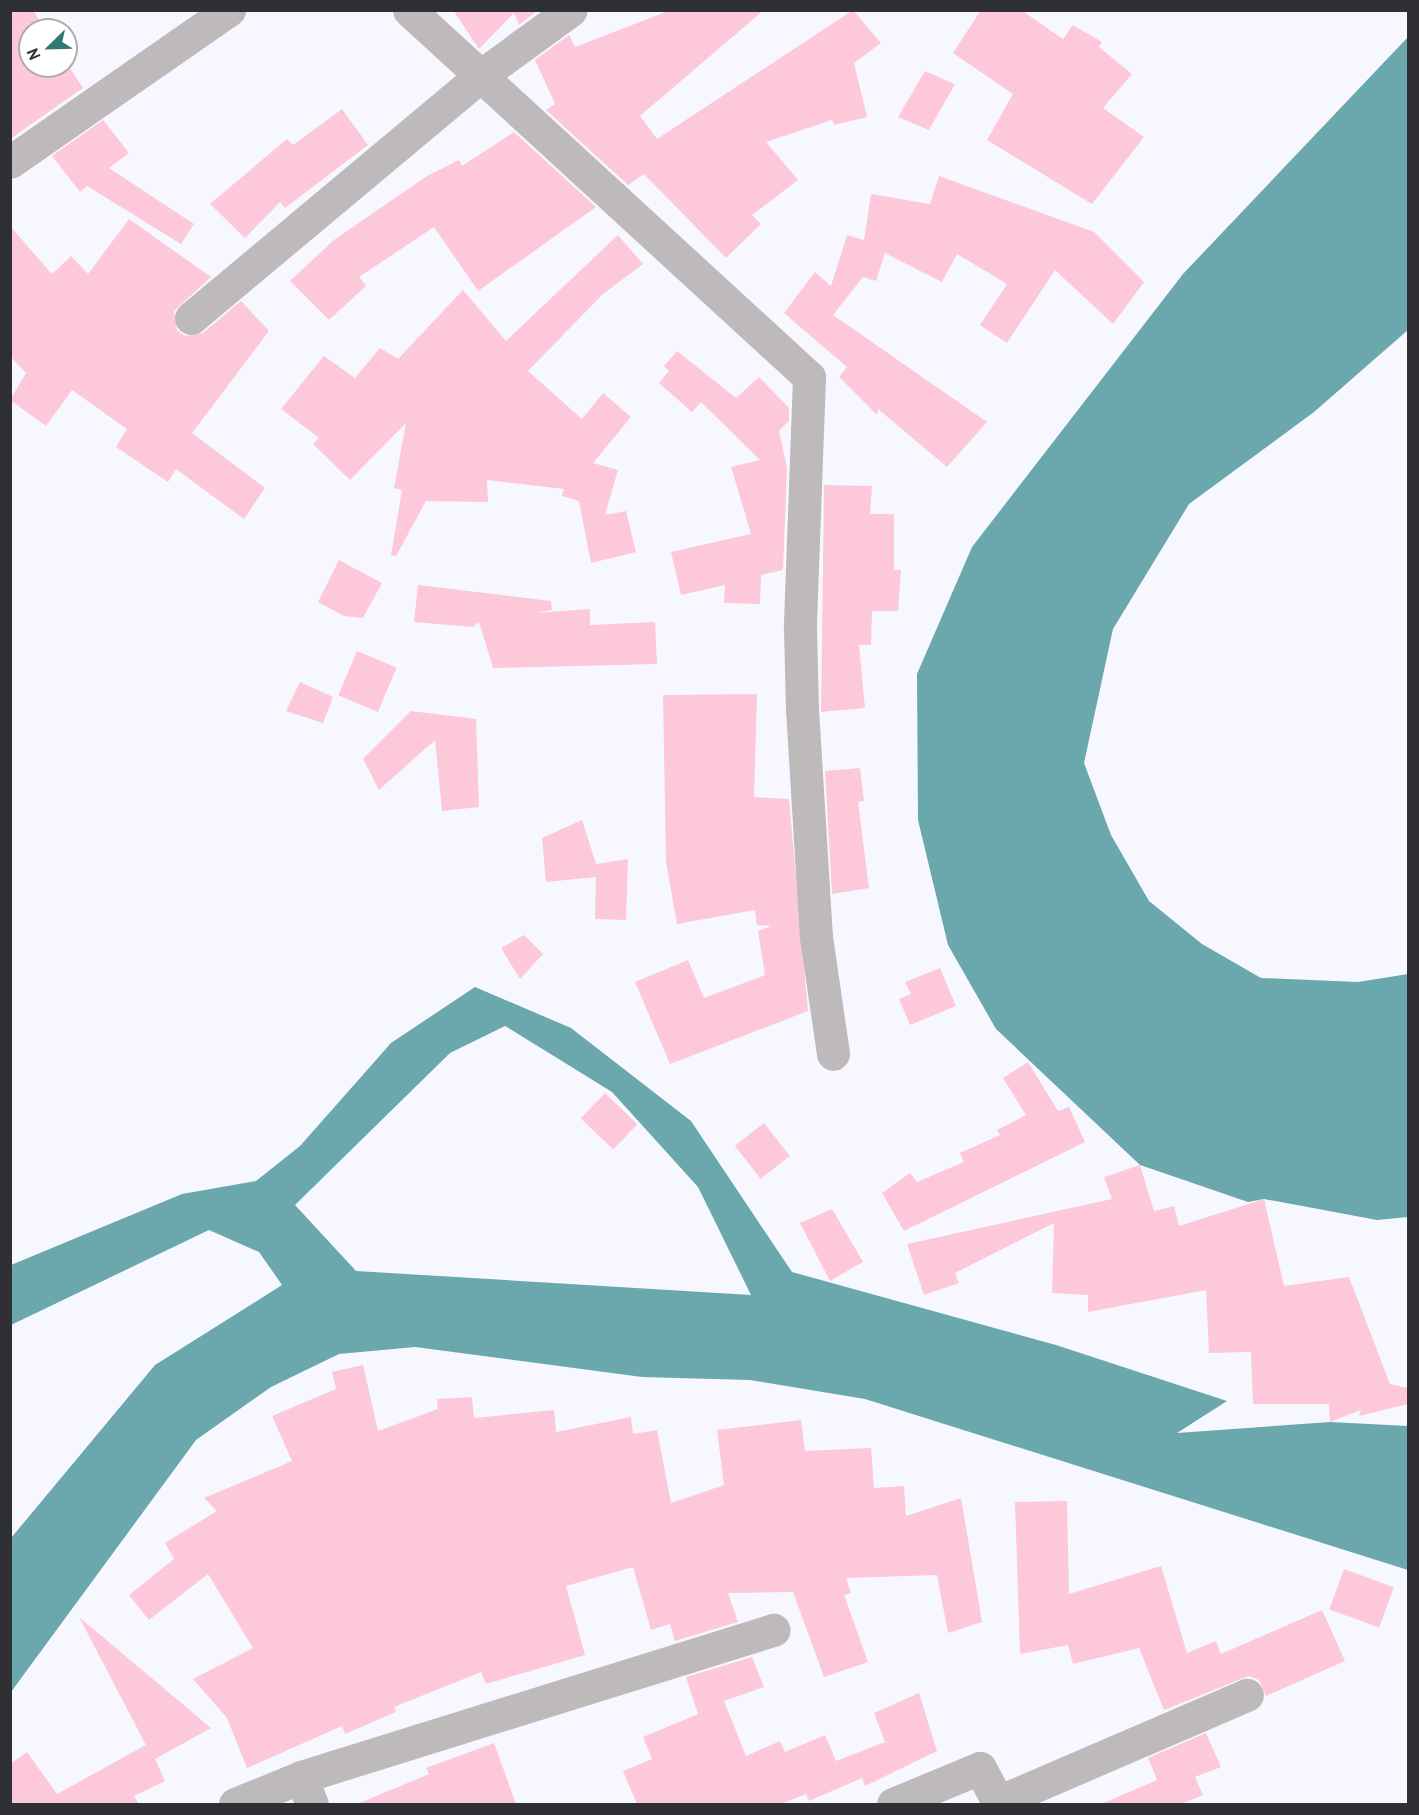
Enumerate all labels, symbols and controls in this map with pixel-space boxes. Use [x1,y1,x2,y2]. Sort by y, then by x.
north arrow [18,18,78,78]
text: N [22,46,45,63]

